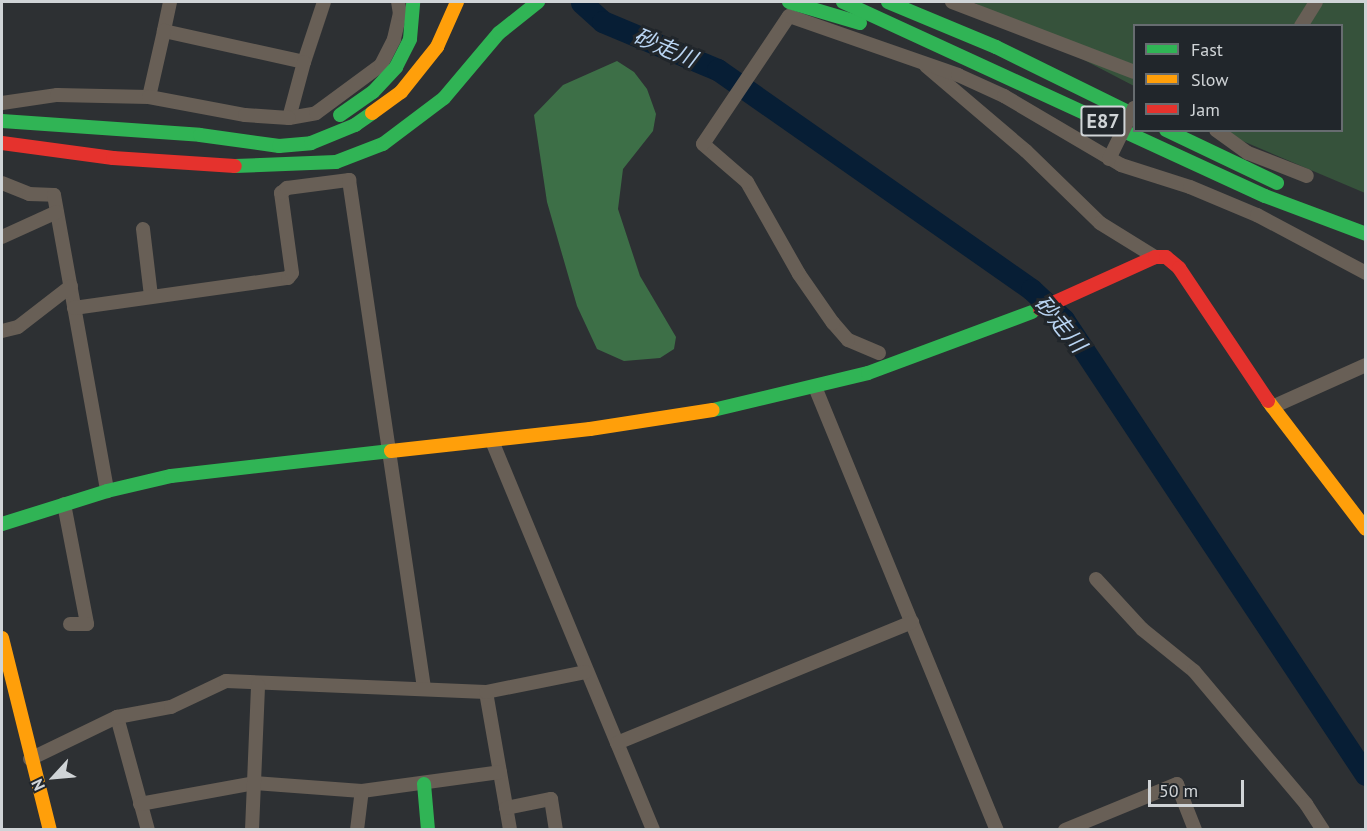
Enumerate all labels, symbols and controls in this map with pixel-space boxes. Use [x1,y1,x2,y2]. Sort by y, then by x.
water label: 砂走川 [629,23,701,73]
legend [1133,24,1343,132]
text: Fast [1191,38,1223,61]
text: Slow [1191,68,1229,91]
text: Jam [1191,98,1220,121]
road number: E87 [1079,104,1127,138]
water label: 砂走川 [1029,290,1091,358]
north arrow [24,747,84,807]
scale bar [1151,768,1247,806]
text: N [27,776,49,794]
text: 50 m [1159,779,1198,802]

